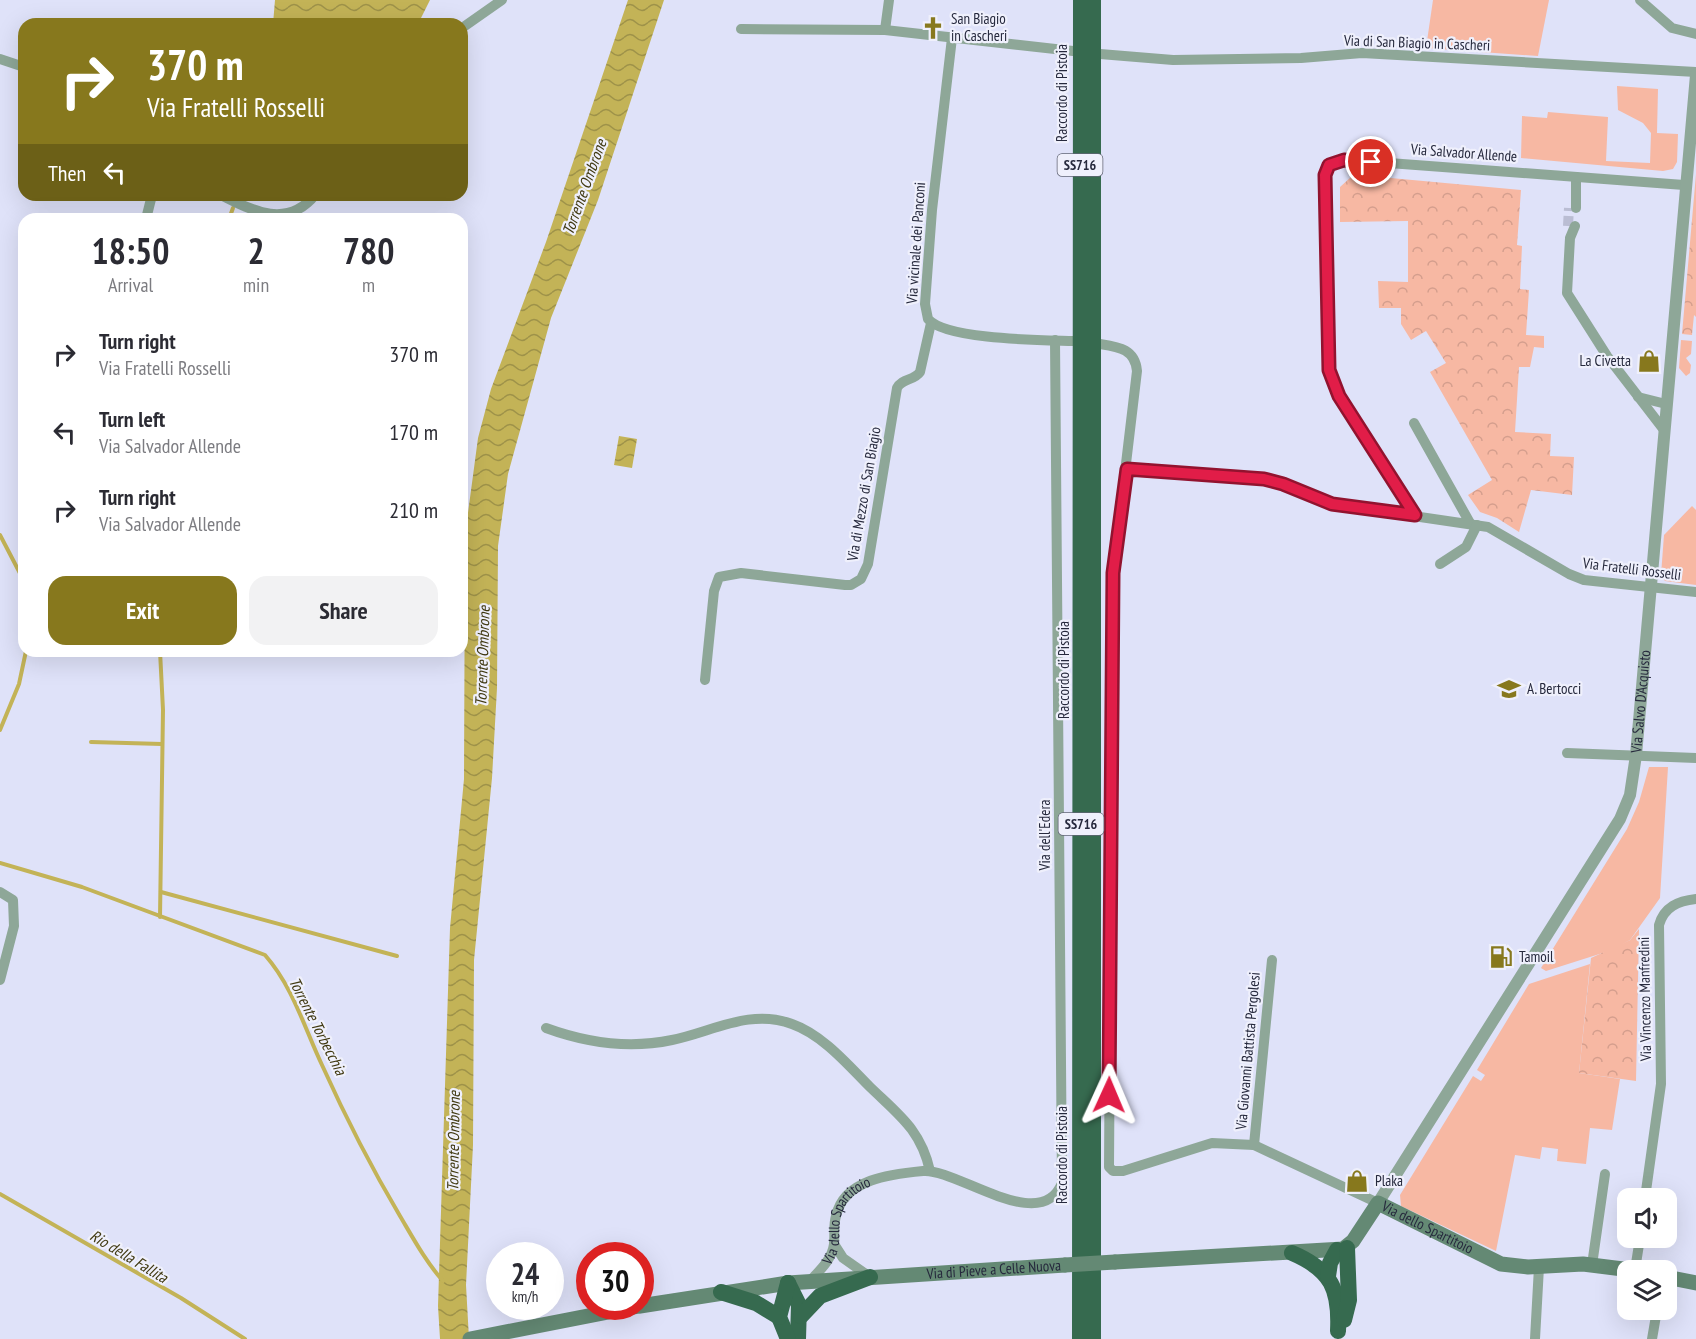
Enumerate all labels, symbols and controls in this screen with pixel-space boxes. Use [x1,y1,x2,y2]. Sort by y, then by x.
place label: San Biagio in Cascheri [951,9,1007,45]
church icon: San Biagio in Cascheri [920,15,946,41]
street label: Via di San Biagio in Cascheri [1342,30,1491,55]
text: 370 m [147,37,244,92]
icon: right [48,42,126,120]
street label: Raccordo di Pistoia [1052,44,1071,142]
text: Via Fratelli Rosselli [147,90,325,124]
water label: Torrente Ombrone [557,135,611,237]
pin [1345,136,1396,187]
street label: Via Salvador Allende [1409,139,1518,166]
icon: arrive [1354,145,1387,178]
road number: SS716 [1058,154,1102,176]
icon: left [98,156,131,189]
text: Then [48,159,86,187]
street label: Via vicinale dei Panconi [902,181,929,305]
text: 18:50 [92,227,169,274]
text: 2 [247,227,265,274]
text: 780 [343,227,394,274]
text: Arrival [108,272,153,298]
text: min [243,272,269,298]
text: m [362,272,375,298]
text: Turn right [99,327,176,355]
icon: right [48,338,81,371]
text: 370 m [389,340,438,368]
shop icon: La Civetta [1636,348,1662,374]
place label: La Civetta [1579,351,1631,370]
text: Via Fratelli Rosselli [99,355,231,381]
text: Turn left [99,405,165,433]
icon: left [48,416,81,449]
text: 170 m [389,418,438,446]
street label: Via di Mezzo di San Biagio [842,425,885,563]
text: Via Salvador Allende [99,433,241,459]
text: Turn right [99,483,176,511]
icon: right [48,494,81,527]
text: 210 m [389,496,438,524]
text: Via Salvador Allende [99,511,241,537]
street label: Via Fratelli Rosselli [1581,553,1682,584]
button: Exit [48,576,237,645]
button: Share [249,576,438,645]
water label: Torrente Ombrone [470,604,494,706]
street label: Raccordo di Pistoia [1054,621,1073,719]
street label: Via Salvo D'Acquisto [1626,649,1654,755]
school or university icon: A. Bertocci [1496,676,1522,702]
place label: A. Bertocci [1527,679,1581,698]
street label: Via dell'Edera [1035,799,1054,872]
road number: SS716 [1058,813,1104,835]
street label: Via Vincenzo Manfredini [1634,937,1655,1062]
fuel station icon: Tamoil [1488,944,1514,970]
place label: Tamoil [1519,947,1554,966]
street label: Via Giovanni Battista Pergolesi [1231,971,1264,1132]
water label: Torrente Torbecchia [285,974,352,1080]
position arrow [1077,1063,1141,1127]
water label: Torrente Ombrone [442,1089,464,1191]
street label: Raccordo di Pistoia [1052,1106,1071,1204]
shop icon: Plaka [1344,1168,1370,1194]
place label: Plaka [1375,1171,1403,1190]
street label: Via dello Spartitoio [817,1172,873,1269]
map controls [1617,1188,1677,1320]
button: sound [1617,1188,1677,1248]
street label: Via dello Spartitoio [1378,1196,1477,1258]
water label: Rio della Fallita [87,1225,173,1288]
speed limit sign: 30 [576,1242,654,1320]
text: 24 [511,1254,539,1293]
street label: Via di Pieve a Celle Nuova [925,1255,1062,1283]
button: layers [1617,1260,1677,1320]
text: km/h [512,1287,538,1306]

